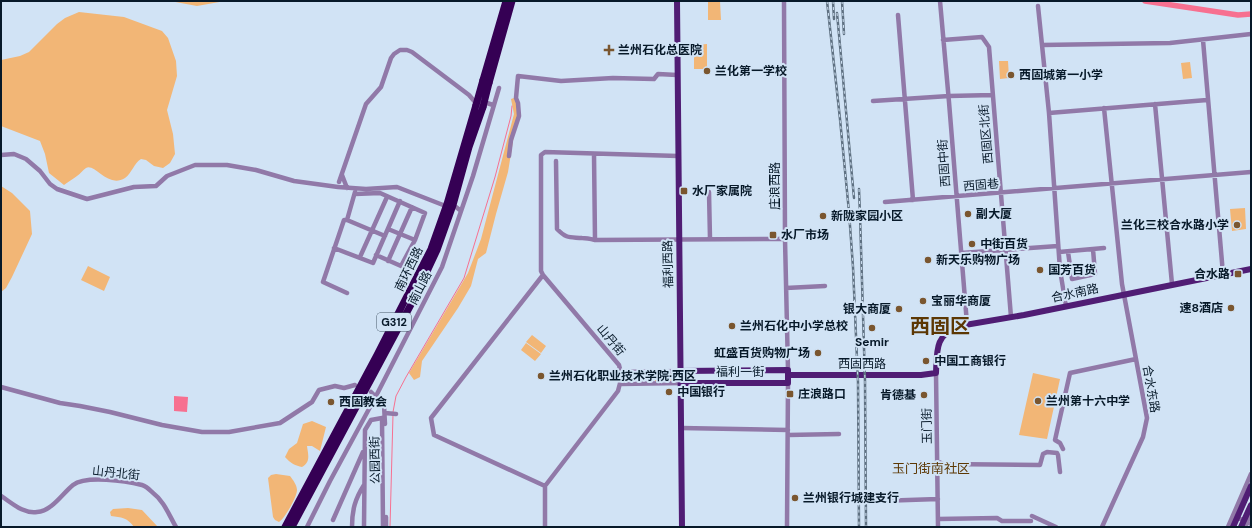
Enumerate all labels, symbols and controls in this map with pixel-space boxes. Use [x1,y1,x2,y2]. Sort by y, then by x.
place label: 兰州石化总医院 [618,42,702,58]
marker: 兰州石化总医院 [603,44,615,56]
place label: 兰化第一学校 [715,63,787,79]
marker: 兰化第一学校 [702,66,712,76]
place label: 西固城第一小学 [1019,67,1103,83]
marker: 西固城第一小学 [1006,70,1016,80]
street label: 西固区北街 [975,103,997,165]
street label: 西固中街 [934,138,954,188]
street label: 庄浪西路 [767,162,783,210]
street label: 西固巷 [962,175,1000,195]
place label: 水厂家属院 [692,183,752,199]
marker: 水厂家属院 [679,186,689,196]
place label: 副大厦 [976,206,1012,222]
place label: 新陇家园小区 [831,208,903,224]
marker: 副大厦 [963,209,973,219]
marker: 新陇家园小区 [818,211,828,221]
place label: 兰化三校合水路小学 [1121,217,1229,233]
marker: 兰化三校合水路小学 [1232,220,1242,230]
place label: 水厂市场 [781,227,829,243]
marker: 水厂市场 [768,230,778,240]
place label: 中街百货 [980,236,1028,252]
marker: 中街百货 [967,239,977,249]
street label: 福利西路 [660,240,676,288]
street label: 南环西路 [391,244,427,294]
place label: 新天乐购物广场 [936,252,1020,268]
marker: 新天乐购物广场 [923,255,933,265]
place label: 国芳百货 [1048,262,1096,278]
marker: 国芳百货 [1035,265,1045,275]
place label: 合水路 [1194,266,1230,282]
street label: 南山路 [405,268,435,308]
marker: 合水路 [1233,269,1243,279]
street label: 合水南路 [1050,280,1100,306]
place label: 宝丽华商厦 [931,293,991,309]
marker: 宝丽华商厦 [918,296,928,306]
place label: 速8酒店 [1179,300,1223,316]
place label: 银大商厦 [843,301,891,317]
marker: 速8酒店 [1226,303,1236,313]
marker: 银大商厦 [894,304,904,314]
road number: G312 [377,313,411,331]
district label: 西固区 [910,313,970,339]
place label: 兰州石化中小学总校 [740,318,848,334]
street label: 山丹街 [593,321,629,359]
marker: 兰州石化中小学总校 [727,321,737,331]
marker: Semir [867,323,877,333]
place label: Semir [855,334,889,350]
place label: 虹盛百货购物广场 [714,345,810,361]
marker: 虹盛百货购物广场 [813,348,823,358]
place label: 中国工商银行 [934,353,1006,369]
street label: 西固西路 [838,356,886,372]
marker: 中国工商银行 [921,356,931,366]
street label: 福利一街 [716,364,764,380]
street label: 合水东路 [1139,364,1163,414]
place label: 兰州石化职业技术学院·西区 [549,368,696,384]
marker: 兰州石化职业技术学院·西区 [536,371,546,381]
place label: 中国银行 [677,384,725,400]
place label: 庄浪路口 [798,386,846,402]
marker: 中国银行 [664,387,674,397]
place label: 肯德基 [880,387,916,403]
marker: 庄浪路口 [785,389,795,399]
marker: 肯德基 [919,390,929,400]
place label: 兰州第十六中学 [1046,393,1130,409]
place label: 西固教会 [339,394,387,410]
marker: 兰州第十六中学 [1033,396,1043,406]
marker: 西固教会 [326,397,336,407]
street label: 玉门街 [919,408,935,444]
street label: 公园西街 [367,436,383,484]
district label: 玉门街南社区 [892,460,970,477]
street label: 山丹北街 [91,463,141,483]
place label: 兰州银行城建支行 [803,490,899,506]
marker: 兰州银行城建支行 [790,493,800,503]

